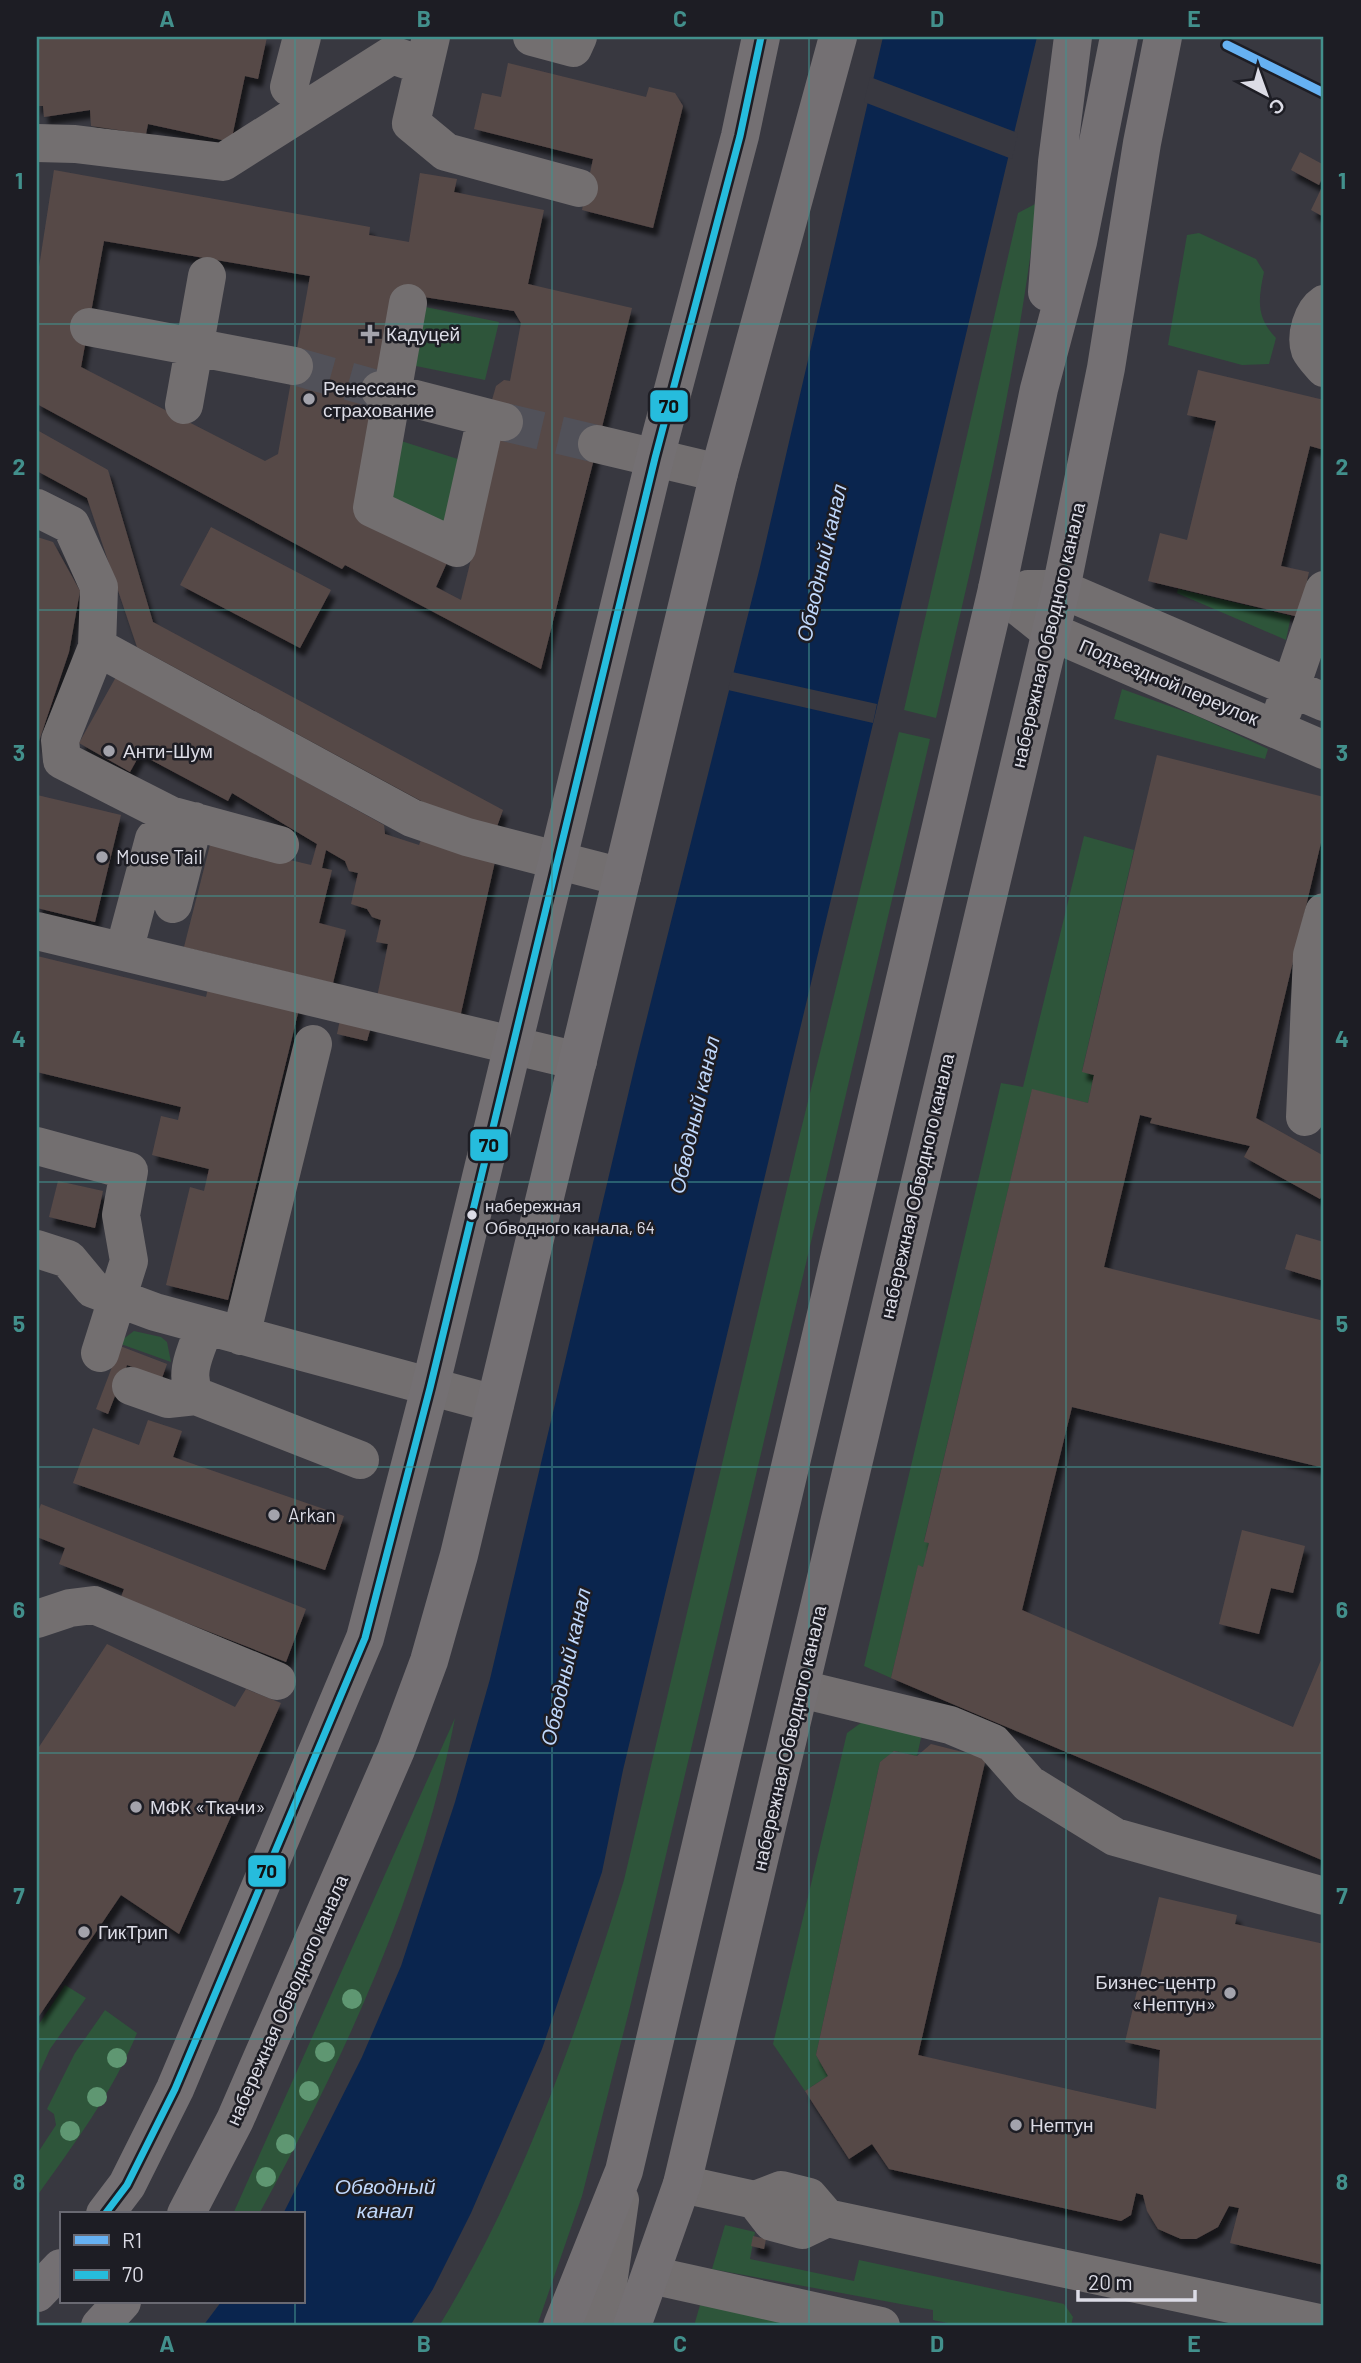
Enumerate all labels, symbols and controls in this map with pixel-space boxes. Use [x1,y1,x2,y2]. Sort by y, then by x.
text: A [159,4,175,32]
text: B [417,4,431,32]
text: C [673,4,687,32]
text: D [930,4,944,32]
text: E [1187,4,1201,32]
north arrow [1232,60,1302,130]
text: С [1265,94,1290,121]
text: 1 [15,166,23,194]
text: 1 [1338,166,1346,194]
place label: Кадуцей [386,322,460,345]
marker: Кадуцей [360,324,380,344]
place label: Ренессанс страхование [323,376,434,421]
line badge: 70 [649,389,689,423]
marker: Ренессанс страхование [301,391,317,407]
text: 70 [659,394,679,417]
text: 2 [13,452,25,480]
text: 2 [1336,452,1348,480]
water label: Обводный канал [790,481,851,644]
street label: набережная Обводного канала [1006,499,1089,770]
street label: Подъездной переулок [1076,633,1263,730]
text: 3 [13,738,25,766]
text: 3 [1336,738,1348,766]
place label: Анти-Шум [123,739,213,762]
marker: Анти-Шум [101,743,117,759]
place label: Mouse Tail [116,845,203,868]
marker: Mouse Tail [94,849,110,865]
text: 4 [12,1024,26,1052]
text: 4 [1335,1024,1349,1052]
water label: Обводный канал [663,1033,724,1196]
street label: набережная Обводного канала [875,1050,958,1321]
line badge: 70 [469,1128,509,1162]
text: 70 [479,1133,499,1156]
place label: набережная Обводного канала, 64 [485,1195,655,1237]
marker: набережная Обводного канала, 64 [465,1208,479,1222]
text: 5 [13,1309,25,1337]
text: 5 [1336,1309,1348,1337]
place label: Arkan [288,1503,336,1526]
marker: Arkan [266,1507,282,1523]
water label: Обводный канал [534,1585,595,1748]
text: 6 [13,1595,25,1623]
text: 6 [1336,1595,1348,1623]
street label: набережная Обводного канала [747,1602,830,1873]
place label: МФК «Ткачи» [150,1795,266,1818]
marker: МФК «Ткачи» [128,1799,144,1815]
line badge: 70 [247,1854,287,1888]
text: 70 [257,1859,277,1882]
street label: набережная Обводного канала [221,1871,352,2129]
text: 7 [13,1881,25,1909]
text: 7 [1336,1881,1348,1909]
place label: ГикТрип [98,1920,168,1943]
marker: ГикТрип [76,1924,92,1940]
place label: Бизнес-центр «Нептун» [1095,1970,1216,2015]
marker: Бизнес-центр «Нептун» [1222,1985,1238,2001]
place label: Нептун [1030,2113,1094,2136]
marker: Нептун [1008,2117,1024,2133]
text: 8 [13,2167,25,2195]
text: 8 [1336,2167,1348,2195]
water label: Обводный канал [335,2173,436,2222]
legend [60,2212,304,2304]
text: R1 [122,2227,142,2252]
scale bar [1078,2258,1195,2302]
text: 70 [122,2261,144,2286]
text: 20 m [1088,2269,1133,2294]
text: A [159,2329,175,2357]
text: B [417,2329,431,2357]
text: C [673,2329,687,2357]
text: D [930,2329,944,2357]
text: E [1187,2329,1201,2357]

